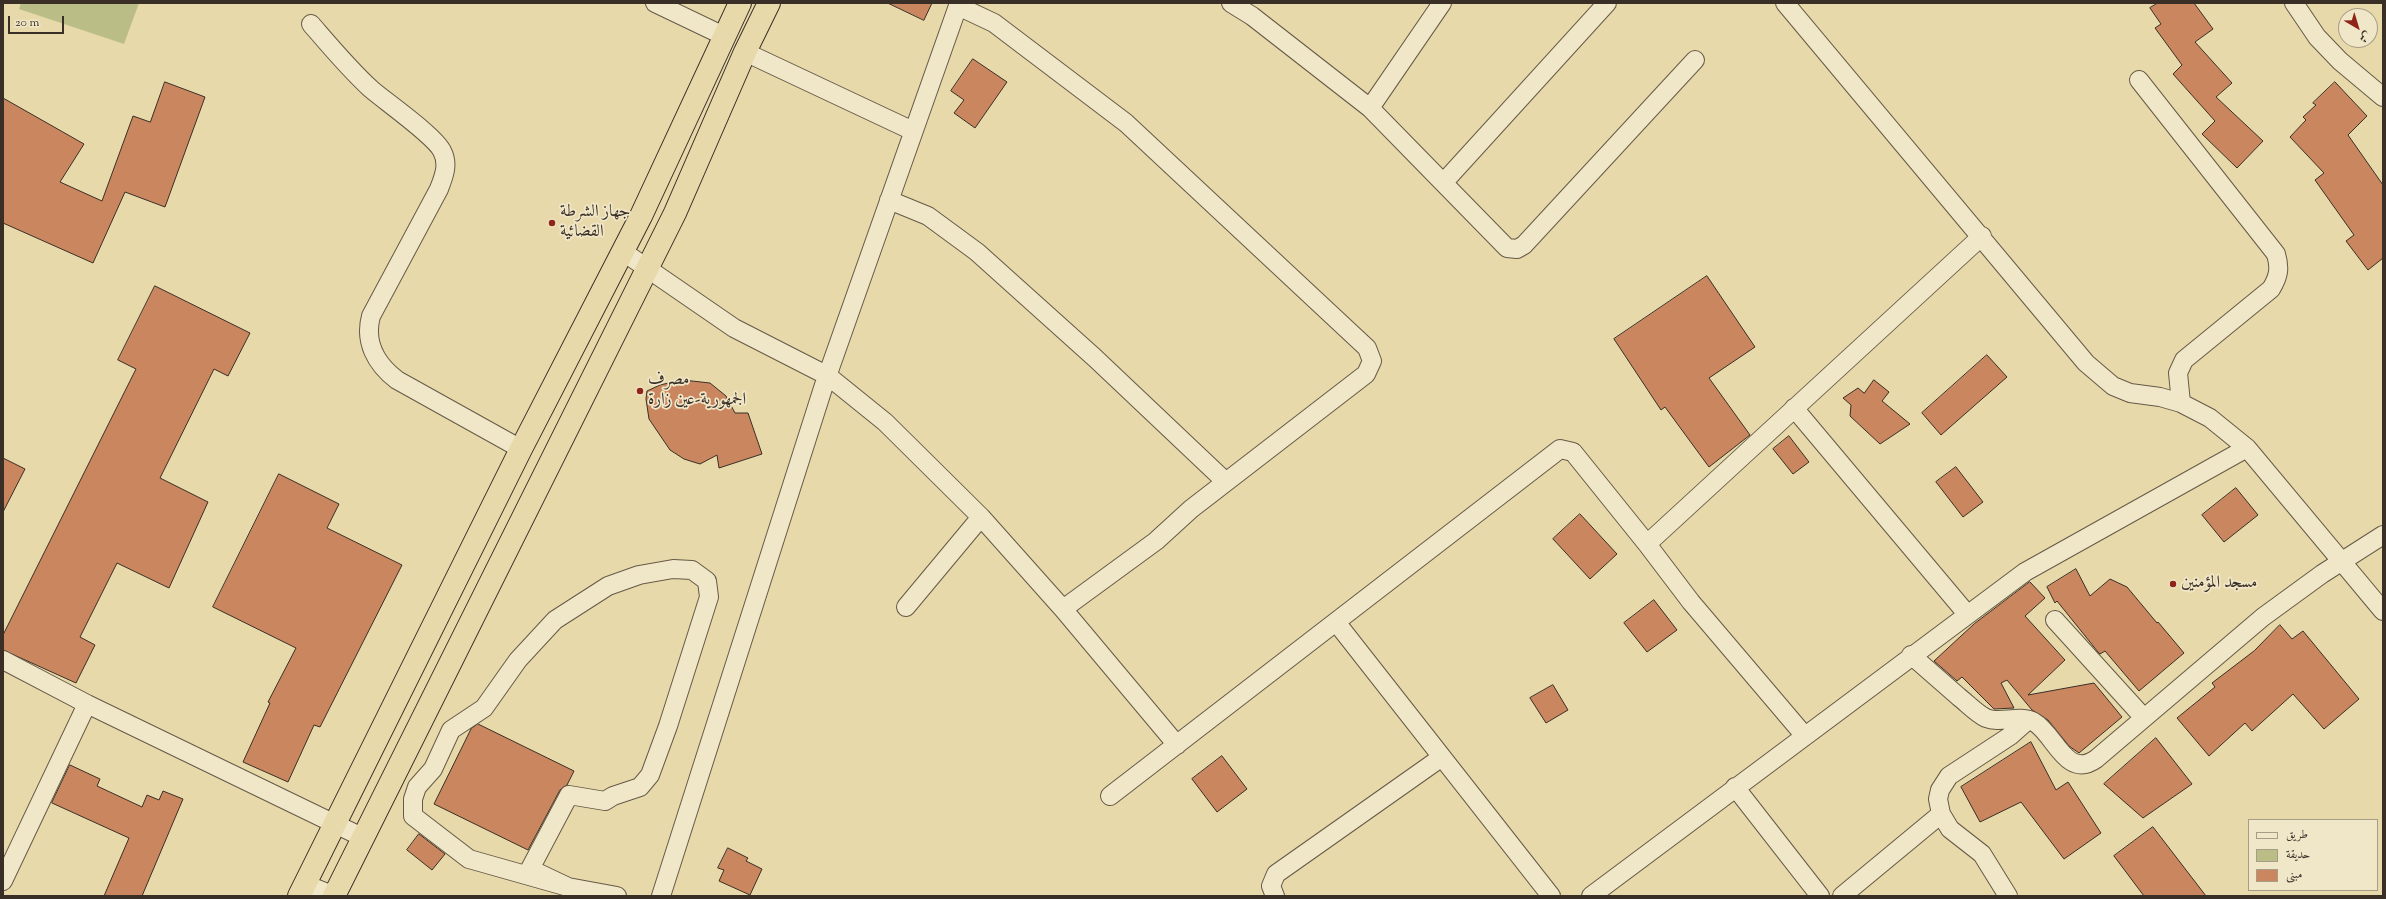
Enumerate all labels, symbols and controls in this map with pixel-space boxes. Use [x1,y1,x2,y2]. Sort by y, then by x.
scale bar [10,8,66,34]
north arrow [2338,8,2378,48]
text: 20 m [15,14,39,32]
text: ش [2356,27,2374,46]
place label: جهاز الشرطة القضائية [560,203,631,243]
marker: جهاز الشرطة القضائية [547,218,557,228]
place label: مصرف الجمهورية-عين زارة [648,371,746,411]
marker: مصرف الجمهورية-عين زارة [635,386,645,396]
place label: مسجد المؤمنين [2181,574,2257,594]
marker: مسجد المؤمنين [2168,579,2178,589]
legend [2248,819,2378,891]
text: طريق [2286,826,2308,844]
text: حديقة [2286,846,2310,864]
text: مبنى [2286,866,2302,884]

